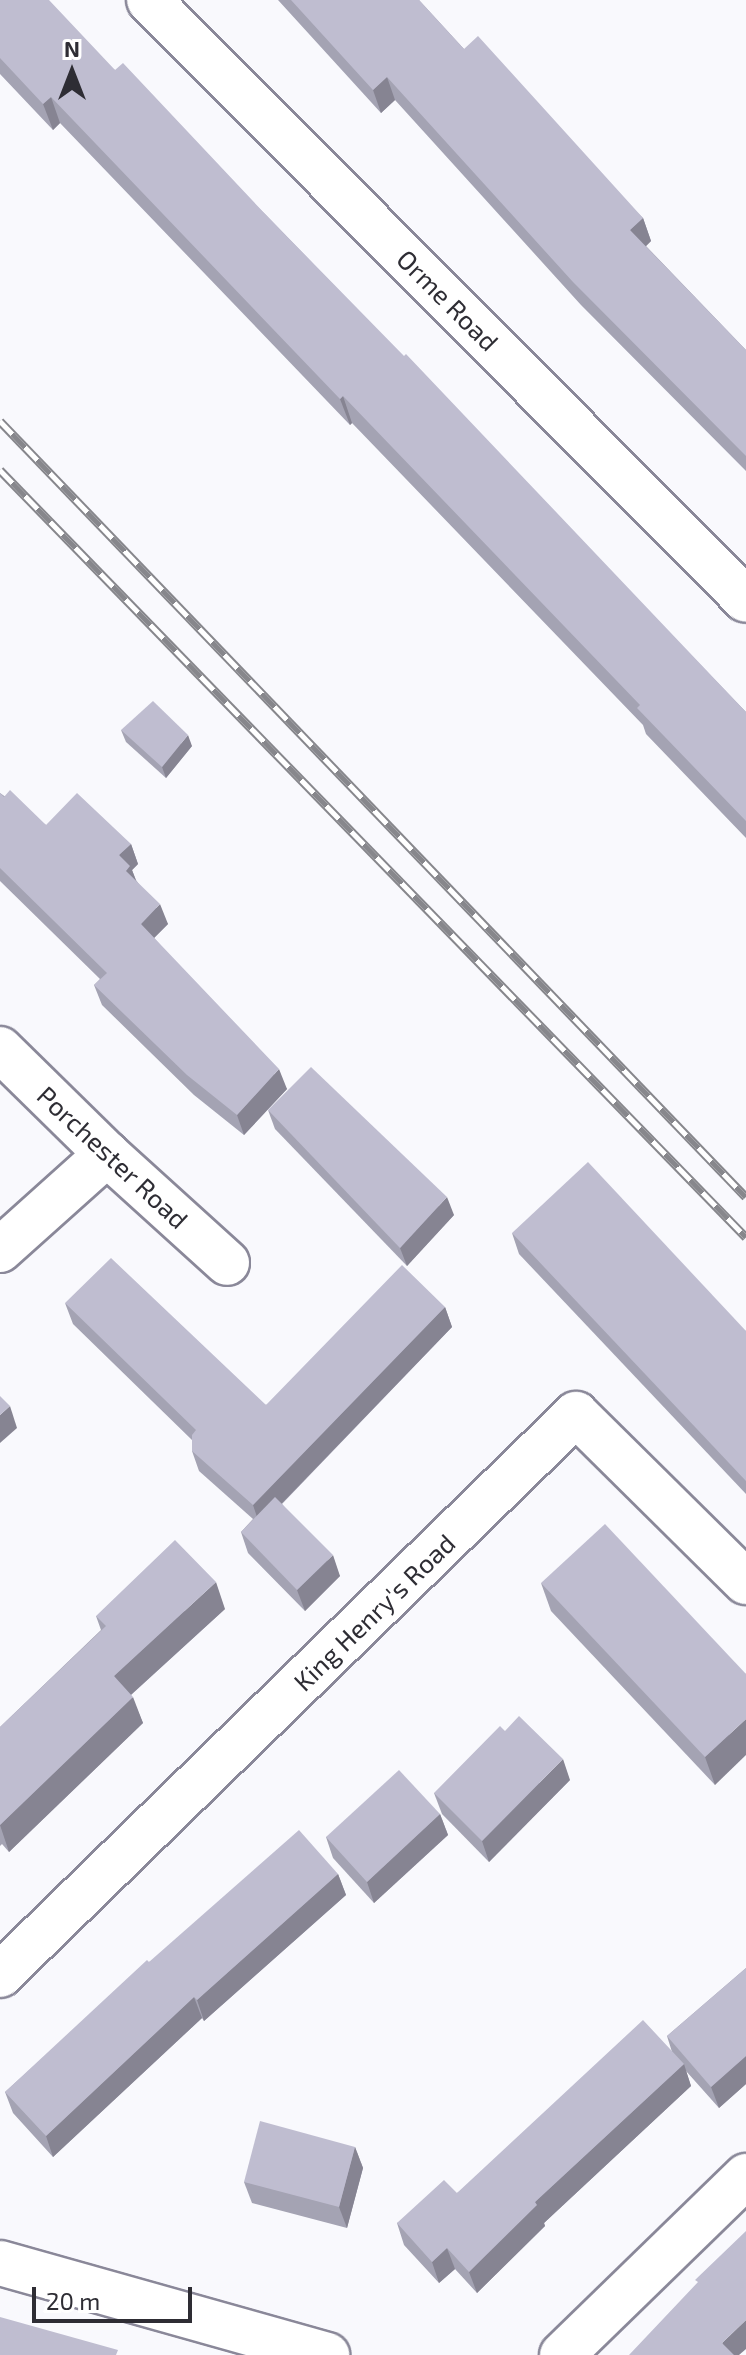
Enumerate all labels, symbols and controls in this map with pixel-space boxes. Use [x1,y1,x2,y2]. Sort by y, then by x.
north arrow [32,32,112,112]
text: N [64,35,80,61]
street label: Orme Road [391,243,505,357]
street label: Porchester Road [31,1079,195,1235]
street label: King Henry's Road [287,1527,461,1697]
scale bar [36,2271,196,2321]
text: 20 m [46,2286,100,2315]

